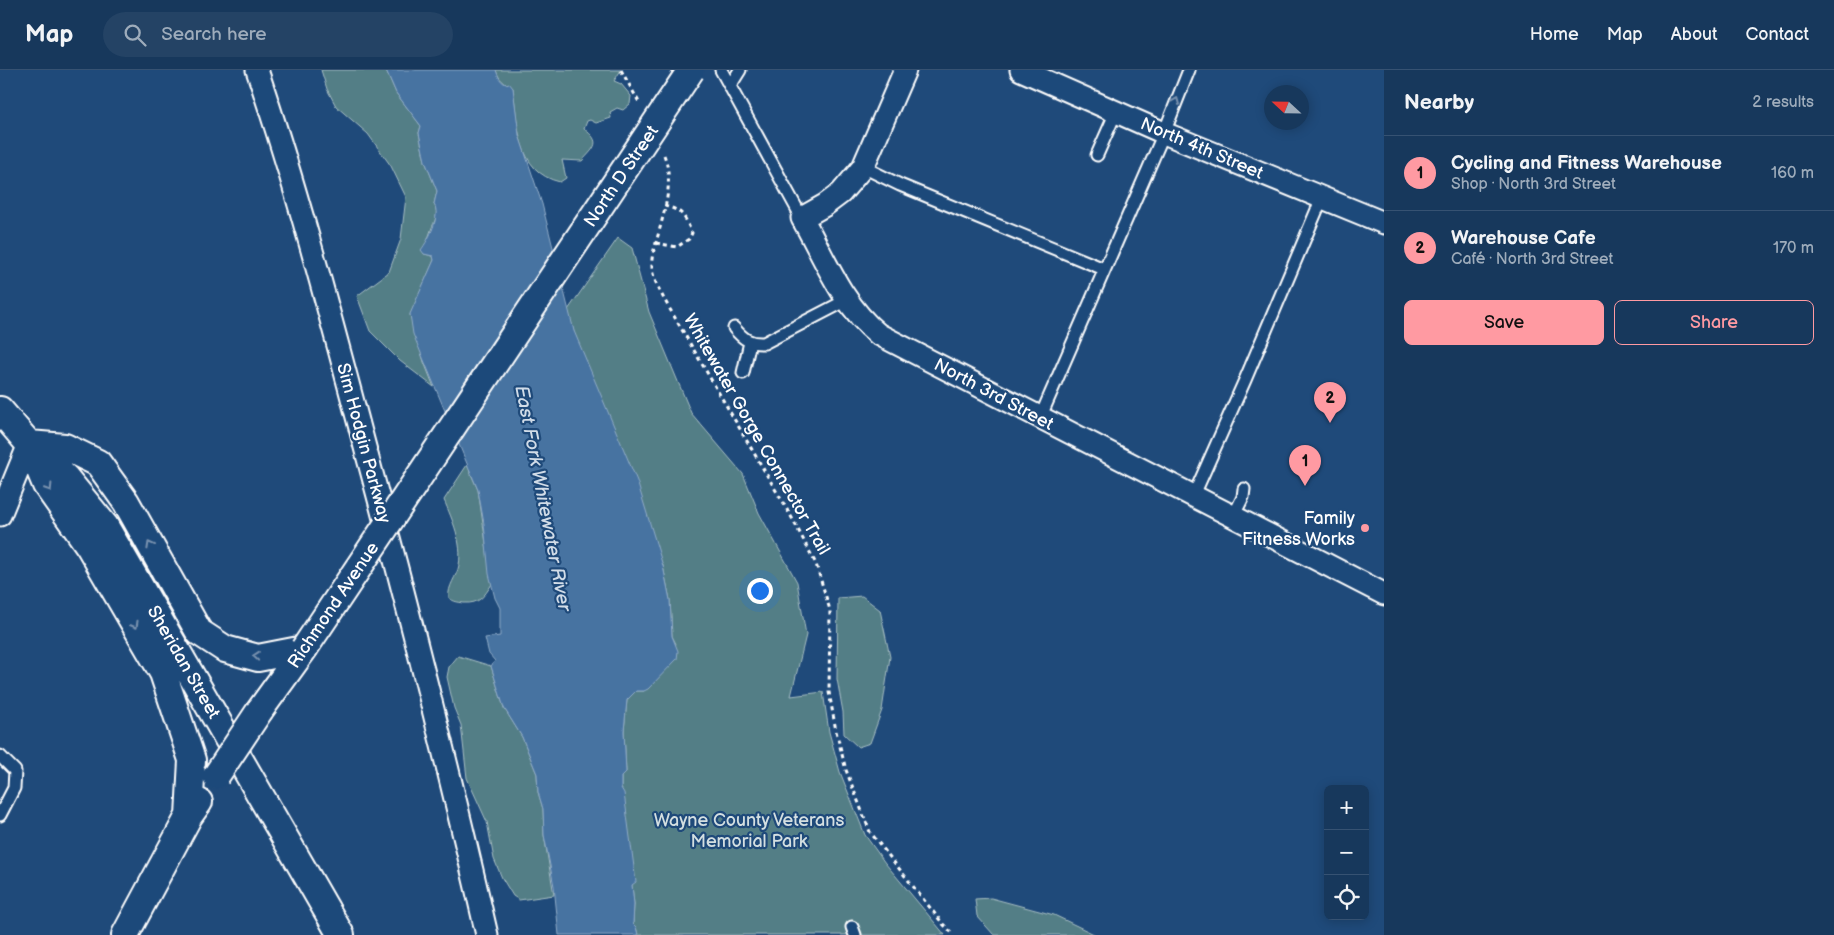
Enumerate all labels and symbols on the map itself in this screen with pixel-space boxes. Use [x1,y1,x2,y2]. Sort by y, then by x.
north arrow [1264,85,1309,130]
one-way arrow [1170,97,1180,106]
street label: North 4th Street [1137,113,1267,184]
street label: North D Street [580,121,663,231]
street label: Whitewater Gorge Connector Trail [679,310,834,558]
street label: North 3rd Street [930,354,1057,435]
street label: Sim Hodgin Parkway [332,361,395,526]
pin: 2 [1314,382,1346,423]
water label: East Fork Whitewater River [509,383,576,614]
pin: 1 [1289,445,1321,486]
one-way arrow [42,483,52,492]
place label: Family Fitness Works [1242,508,1356,550]
marker: Family Fitness Works [1359,522,1371,534]
street label: Richmond Avenue [283,538,384,672]
one-way arrow [146,542,156,551]
your location [747,578,773,604]
street label: Sheridan Street [143,602,225,723]
one-way arrow [129,620,139,629]
one-way arrow [251,650,259,661]
park label: Wayne County Veterans Memorial Park [654,810,844,852]

